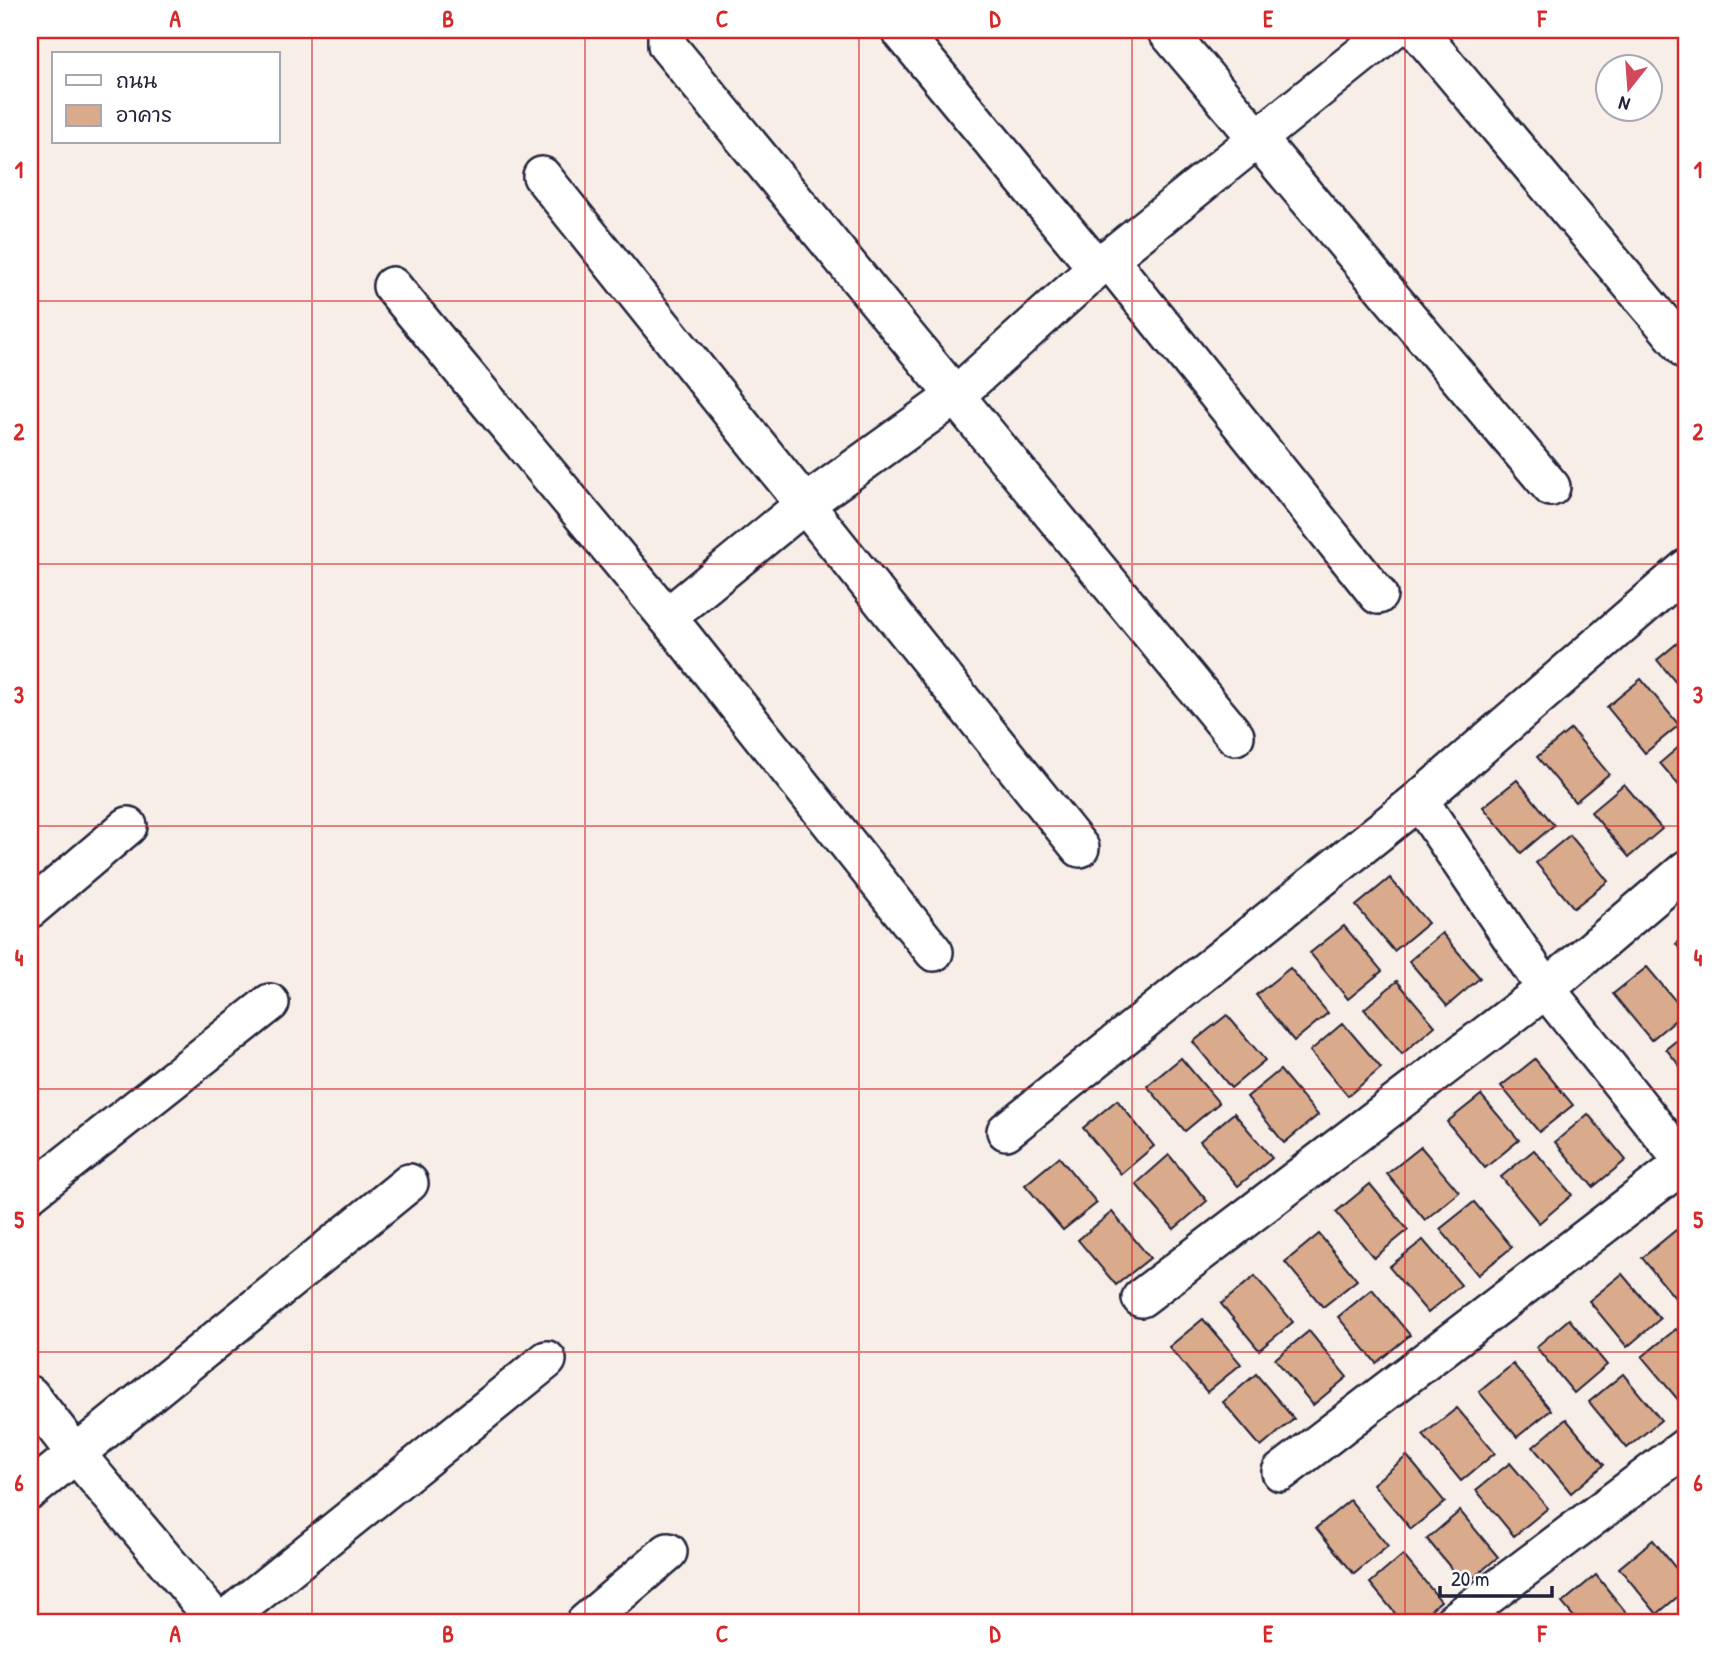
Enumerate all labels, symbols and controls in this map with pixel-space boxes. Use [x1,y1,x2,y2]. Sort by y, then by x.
text: A [169,3,181,34]
text: B [442,3,454,34]
text: C [716,3,728,34]
text: D [990,3,1002,34]
text: E [1263,3,1274,34]
text: F [1537,3,1548,34]
legend [52,52,280,144]
north arrow [1594,52,1664,122]
text: ถนน [116,66,157,95]
text: N [1615,90,1633,118]
text: อาคาร [116,100,172,129]
text: 1 [15,154,23,185]
text: 1 [1694,154,1702,185]
text: 2 [14,416,25,447]
text: 2 [1693,416,1704,447]
text: 3 [14,679,24,710]
text: 3 [1693,679,1703,710]
text: 4 [15,942,24,973]
text: 4 [1694,942,1703,973]
text: 5 [14,1204,24,1235]
text: 5 [1693,1204,1703,1235]
text: 6 [14,1467,24,1498]
text: 6 [1693,1467,1703,1498]
scale bar [1440,1555,1552,1599]
text: 20 m [1451,1564,1489,1593]
text: A [169,1618,181,1649]
text: B [442,1618,454,1649]
text: C [716,1618,728,1649]
text: D [990,1618,1002,1649]
text: E [1263,1618,1274,1649]
text: F [1537,1618,1548,1649]

